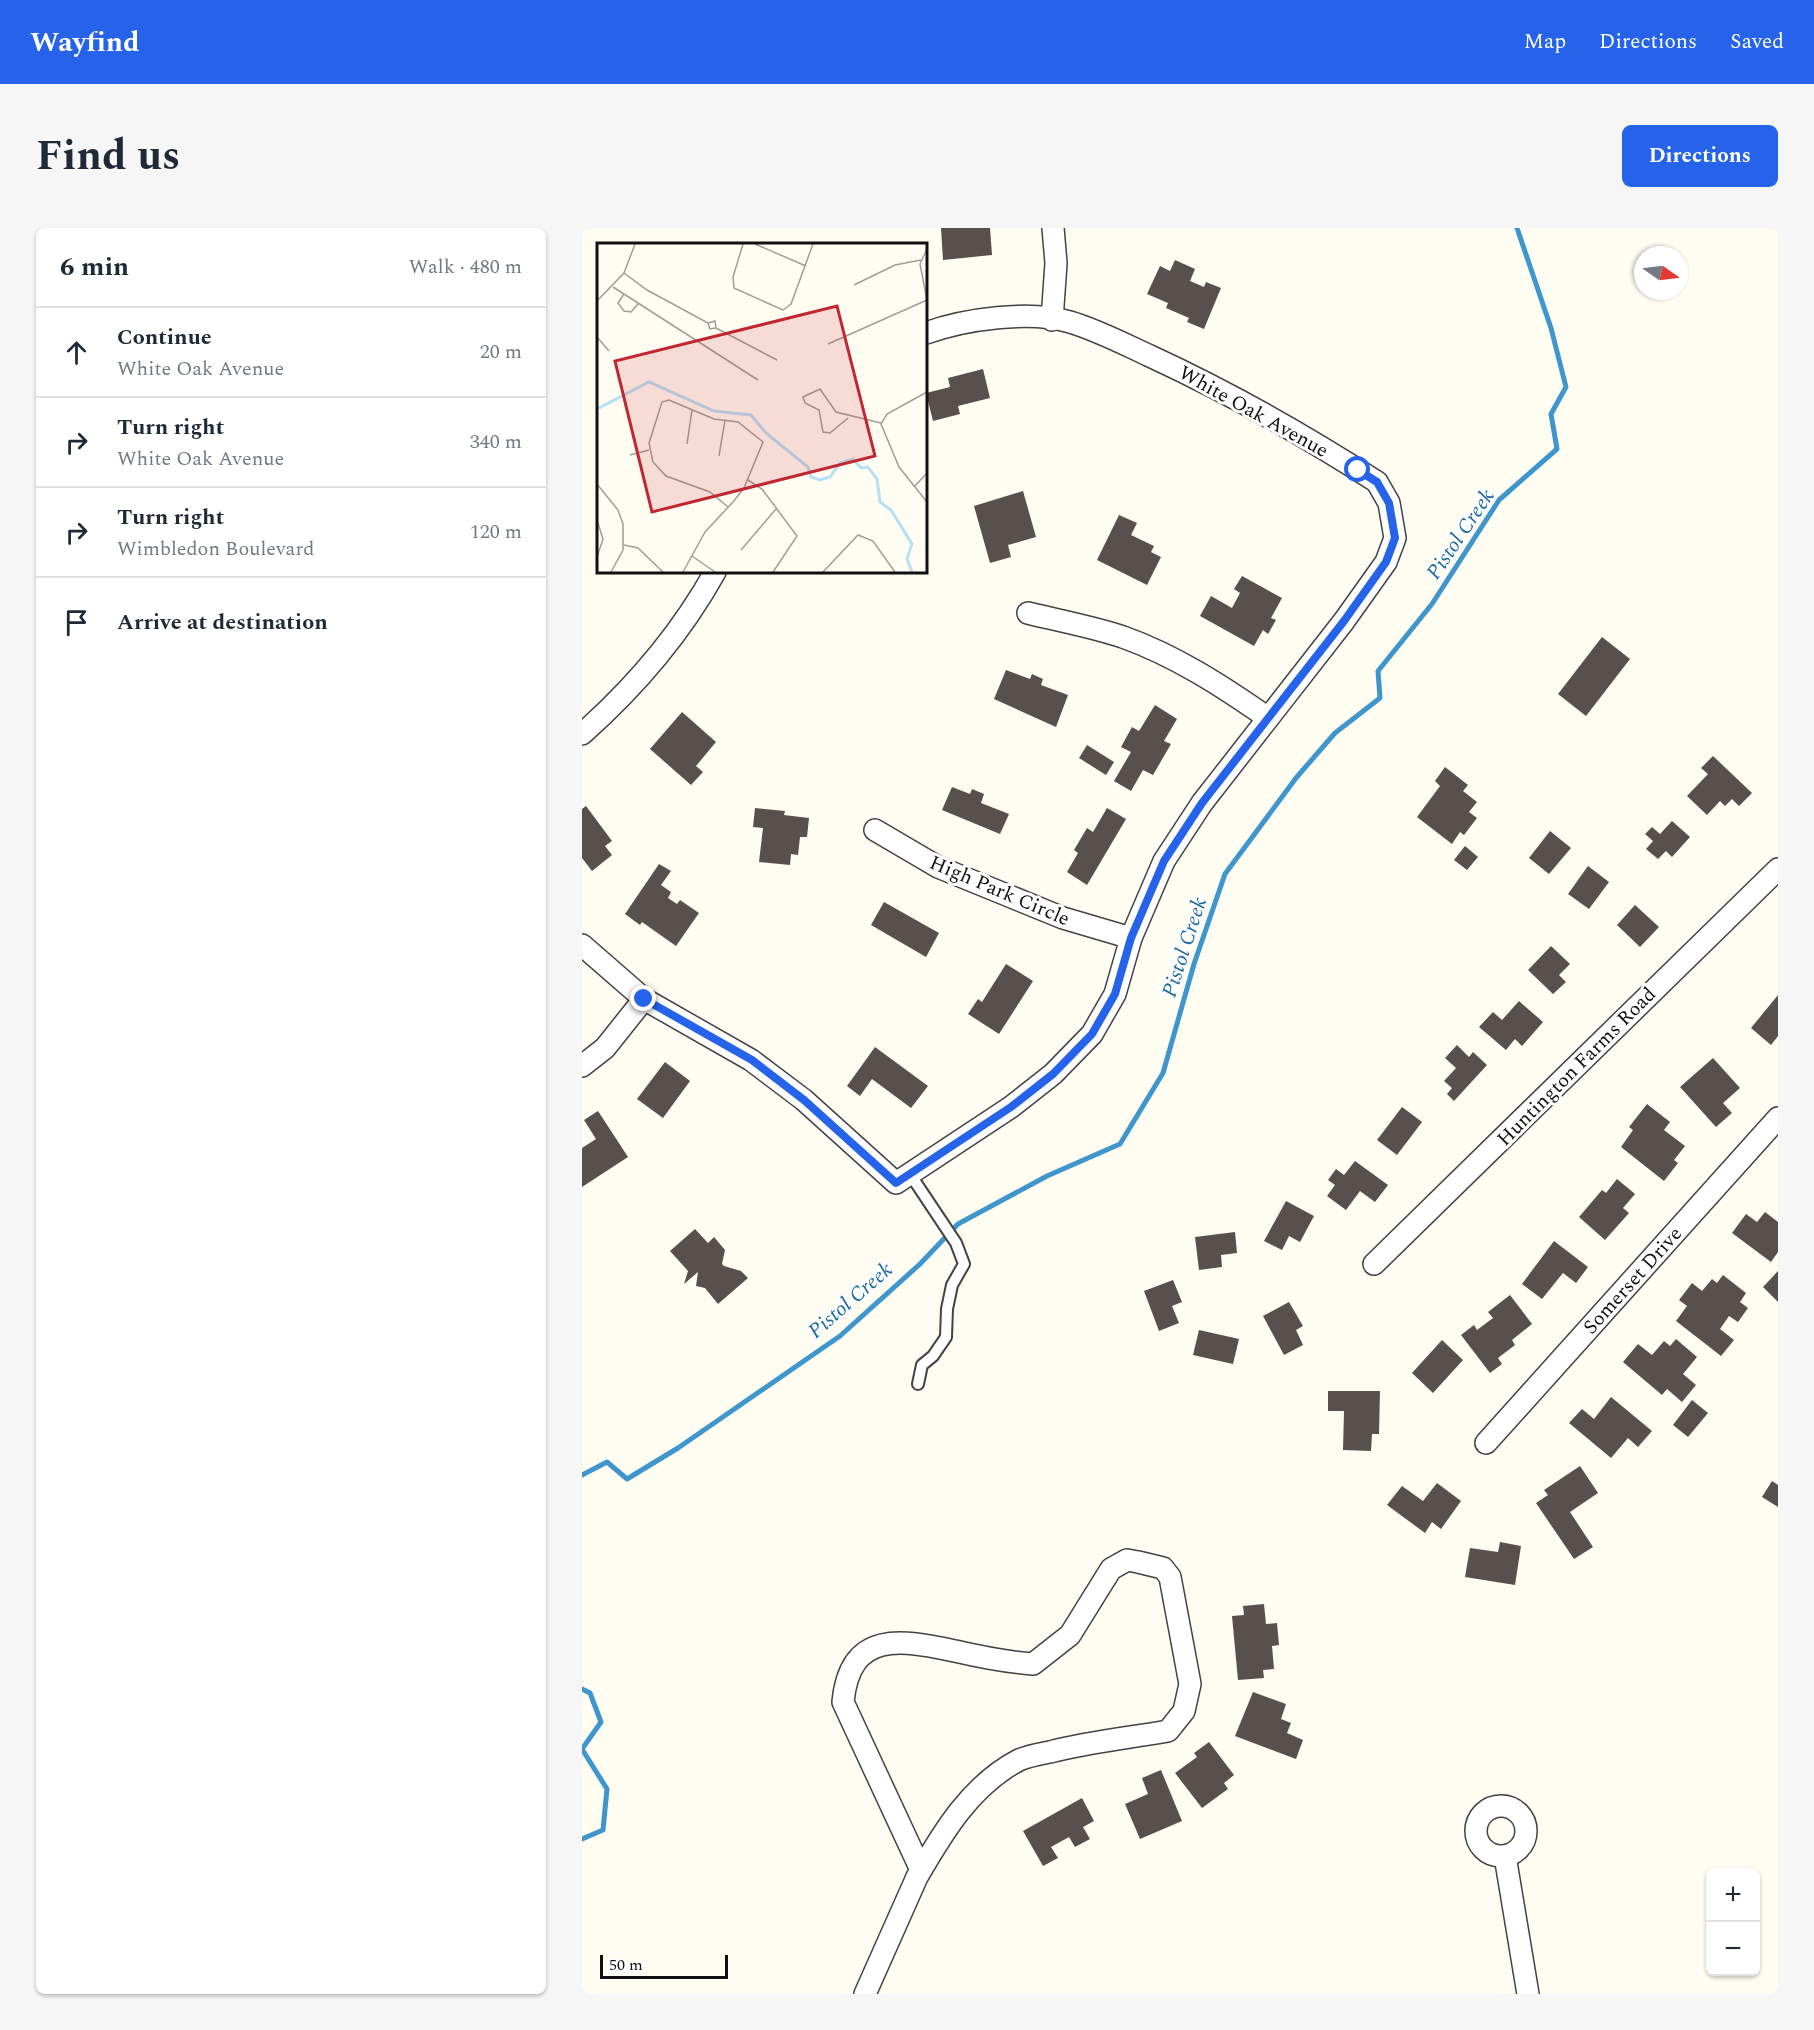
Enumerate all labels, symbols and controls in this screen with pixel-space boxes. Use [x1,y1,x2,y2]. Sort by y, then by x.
text: Wayfind [30,21,139,64]
text: Map [1524,26,1566,58]
text: Directions [1599,26,1697,58]
text: Saved [1730,26,1784,58]
text: Find us [36,125,180,188]
button: Directions [1622,125,1778,187]
inset map [597,243,927,573]
north arrow [1634,246,1688,300]
text: 6 min [60,247,129,287]
text: Walk · 480 m [409,252,522,282]
text: Continue [117,321,212,354]
icon: ahead [60,336,93,369]
text: 20 m [480,337,522,367]
text: White Oak Avenue [117,354,284,384]
street label: White Oak Avenue [1173,358,1334,466]
text: Turn right [117,411,224,444]
icon: right [60,426,93,459]
text: 340 m [470,427,522,457]
text: White Oak Avenue [117,444,284,474]
route start [1344,456,1370,482]
water label: Pistol Creek [1419,483,1503,586]
text: Turn right [117,501,224,534]
icon: right [60,516,93,549]
text: 120 m [470,517,522,547]
text: Wimbledon Boulevard [117,534,315,564]
icon: arrive [60,606,93,639]
text: Arrive at destination [117,606,328,639]
street label: High Park Circle [925,848,1074,934]
water label: Pistol Creek [1154,893,1216,1001]
street label: Huntington Farms Road [1490,980,1663,1153]
route end [630,985,656,1011]
street label: Somerset Drive [1576,1220,1689,1341]
water label: Pistol Creek [801,1255,900,1347]
map controls [1706,1868,1760,1976]
button: + [1706,1868,1760,1922]
button: − [1706,1922,1760,1976]
scale bar [600,1952,728,1980]
text: 50 m [609,1953,643,1977]

